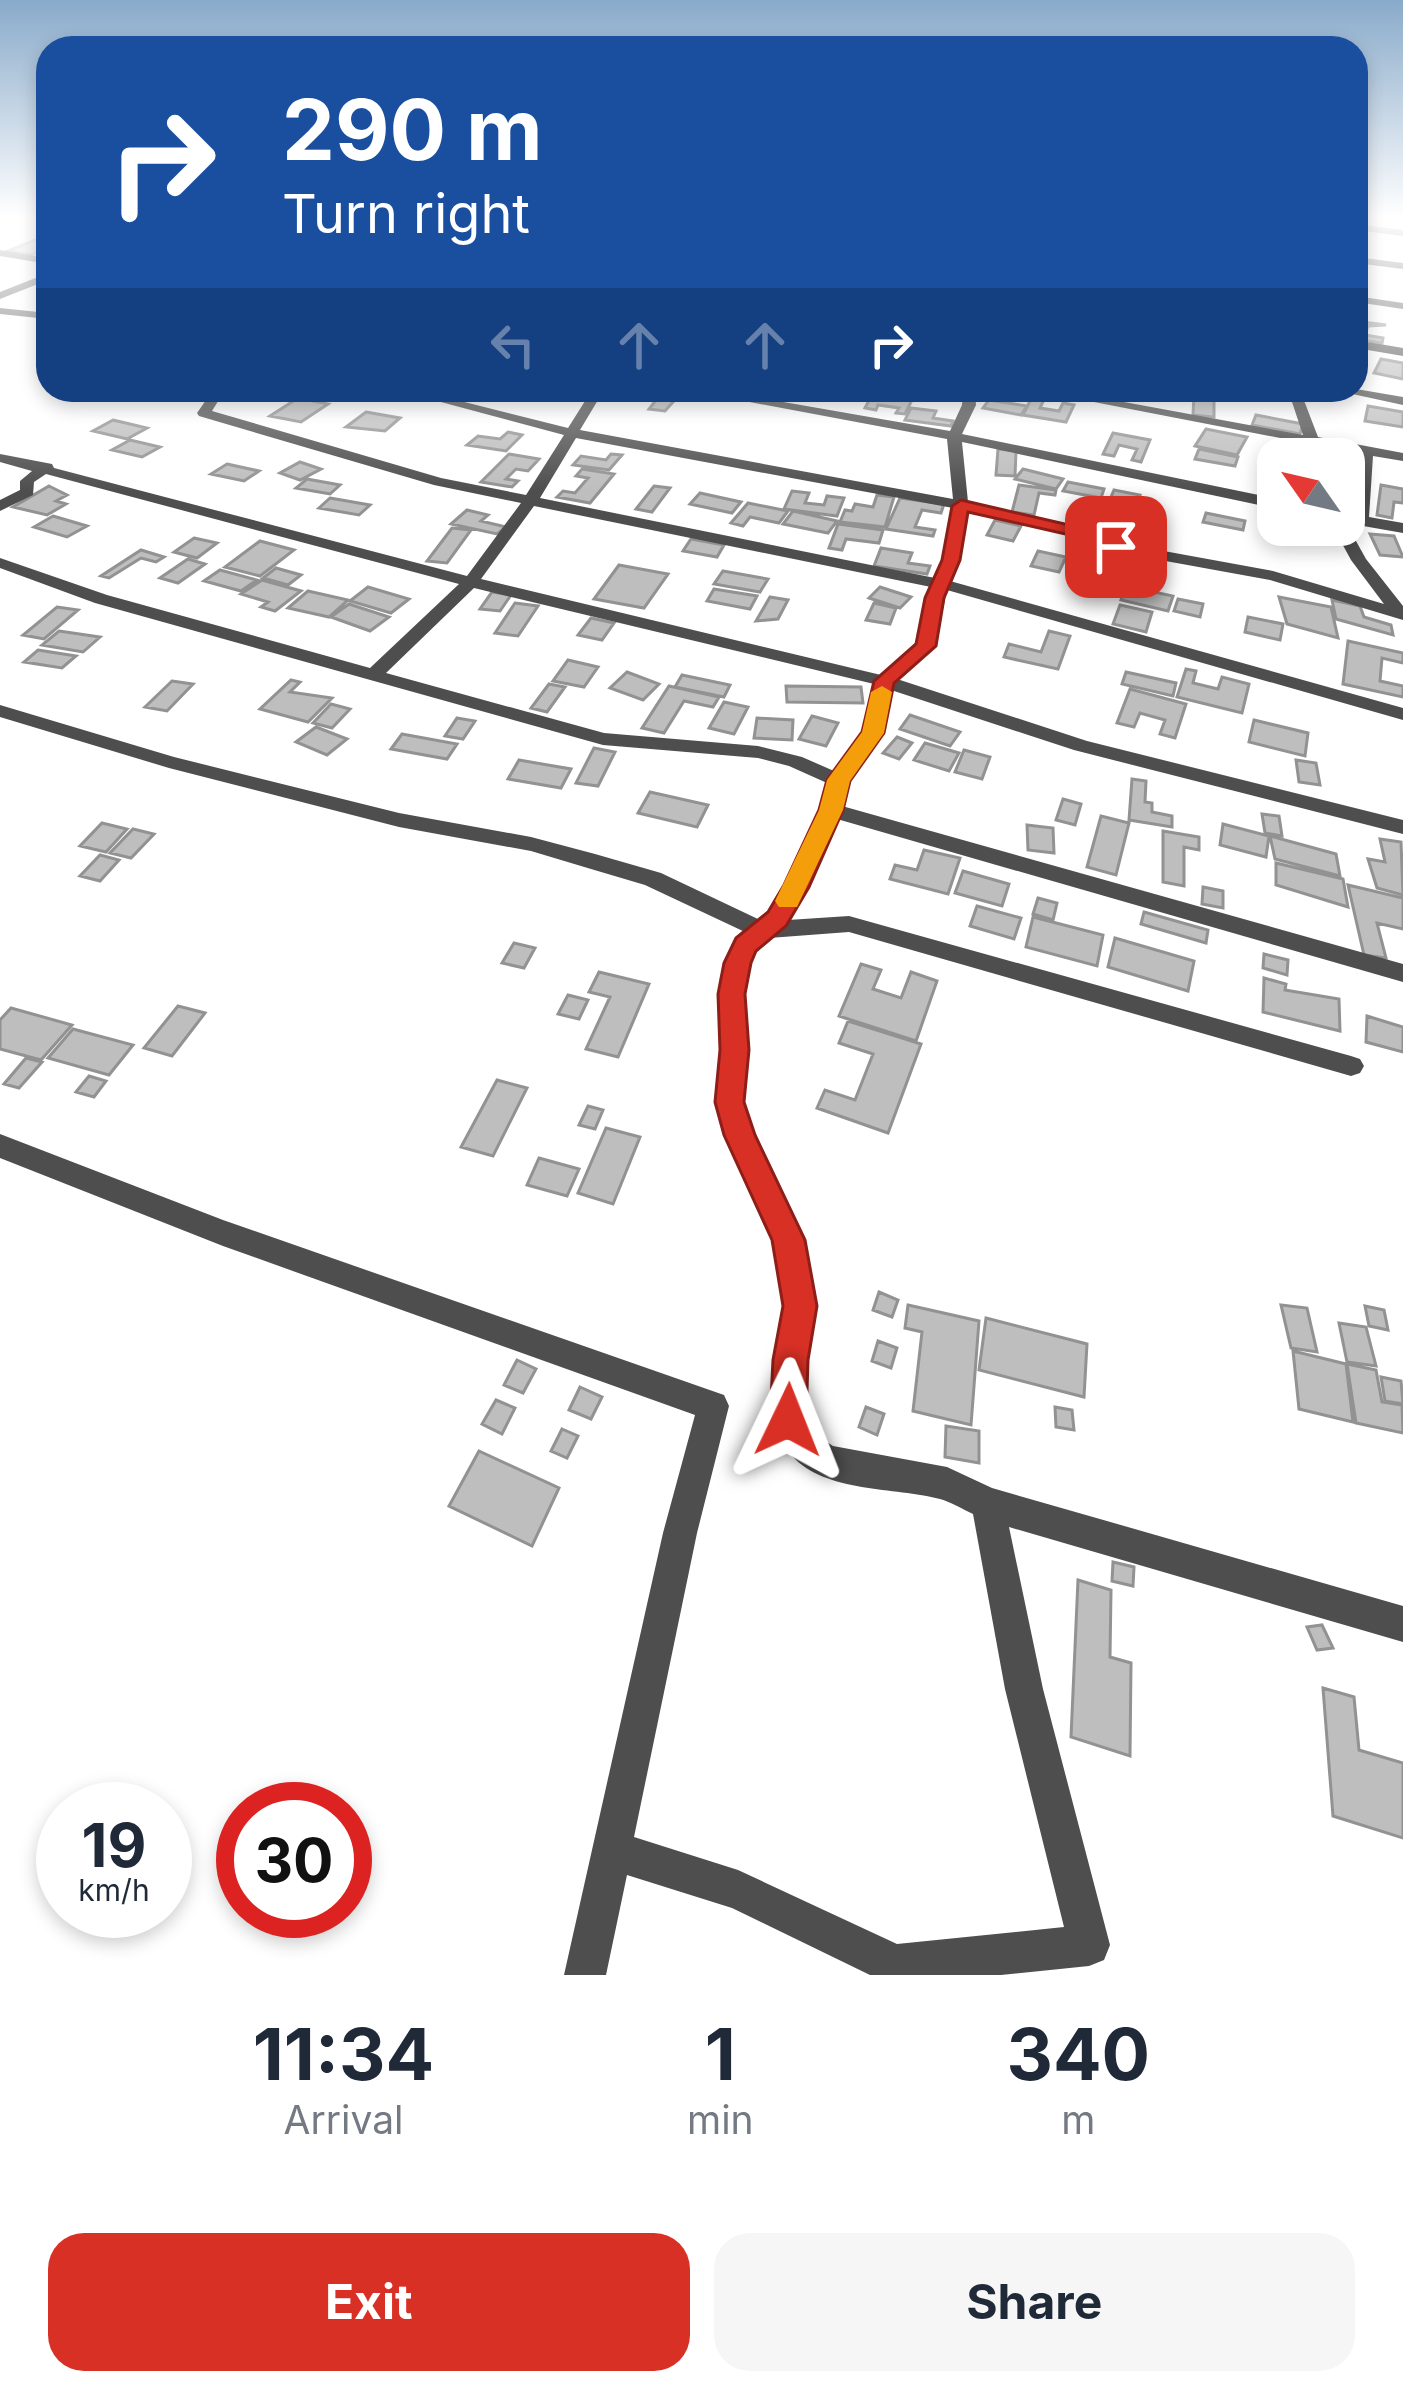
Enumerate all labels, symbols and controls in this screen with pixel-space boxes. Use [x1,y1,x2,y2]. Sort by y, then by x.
text: 290 m [282,79,543,180]
icon: right [84,84,240,240]
text: Turn right [282,181,530,246]
icon: left [480,312,546,378]
icon: ahead [606,312,672,378]
icon: ahead [732,312,798,378]
icon: right [858,312,924,378]
north arrow [1257,438,1365,546]
map controls [1257,438,1365,546]
pin [1065,496,1167,598]
icon: arrive [1083,514,1149,580]
position arrow [725,1357,851,1483]
speed limit sign: 30 [216,1782,372,1938]
text: 19 [82,1809,146,1881]
text: km/h [78,1872,150,1908]
text: 11:34 [253,2010,434,2097]
text: 1 [705,2010,736,2097]
text: 340 [1006,2010,1150,2097]
text: Arrival [283,2096,403,2143]
text: min [687,2096,754,2143]
text: m [1061,2096,1095,2143]
button: Exit [48,2233,690,2371]
button: Share [714,2233,1355,2371]

